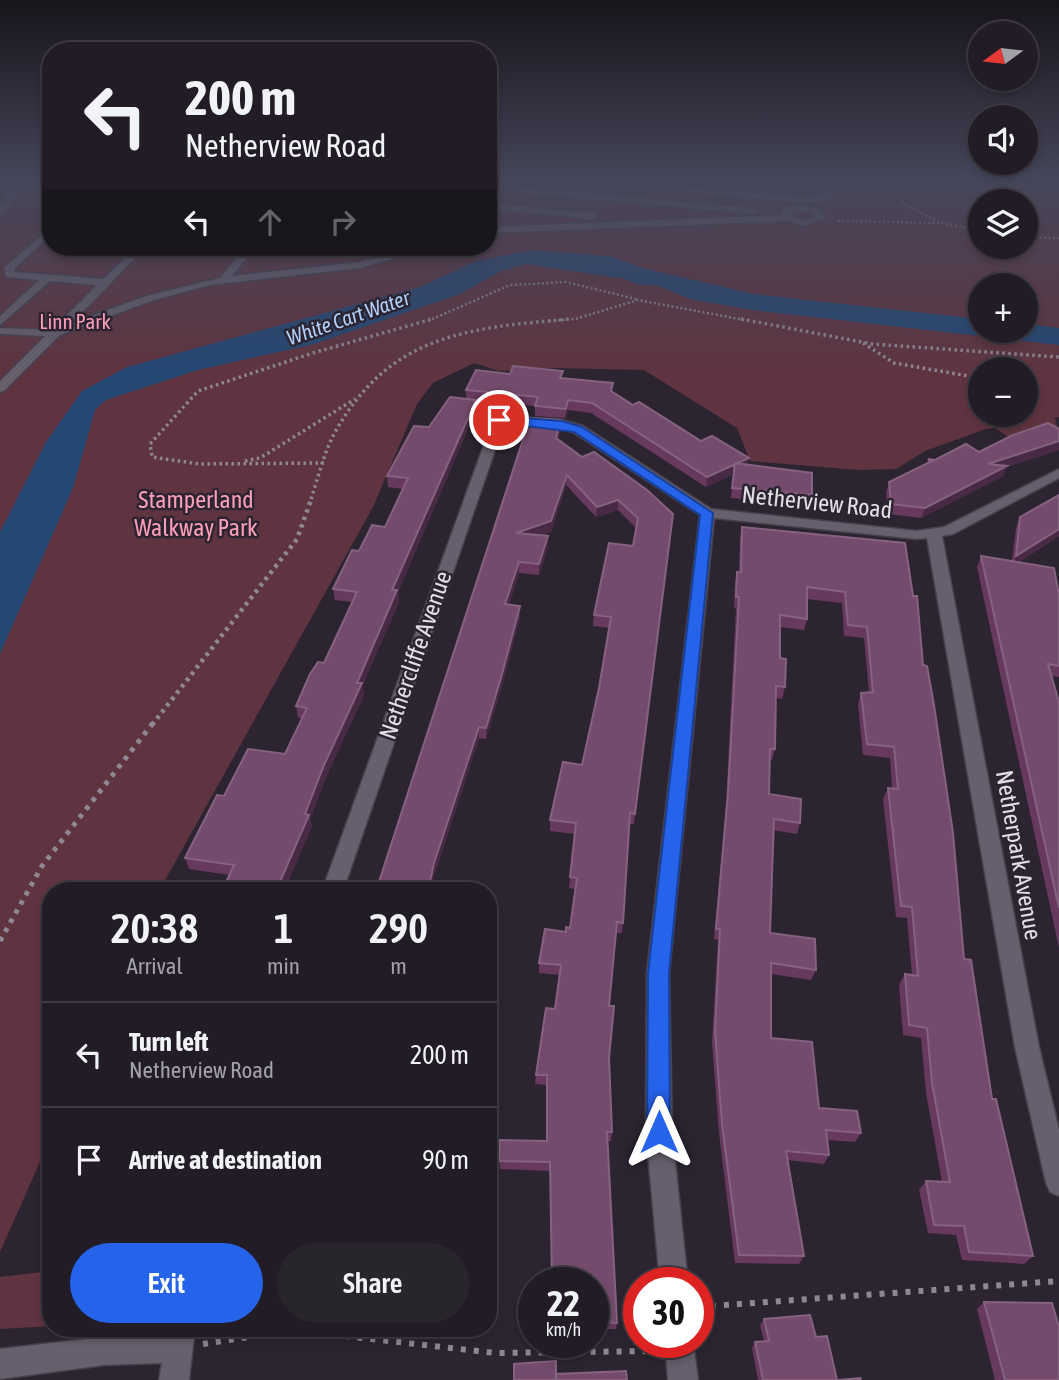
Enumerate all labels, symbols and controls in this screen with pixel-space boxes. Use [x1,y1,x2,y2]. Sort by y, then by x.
north arrow [968,21,1038,91]
map controls [968,21,1038,427]
text: 200 m [185,69,296,125]
icon: left [70,70,161,161]
button: sound [968,105,1038,175]
text: Netherview Road [185,127,386,164]
button: layers [968,189,1038,259]
icon: left [178,203,216,241]
icon: ahead [251,203,289,241]
icon: right [324,203,362,241]
button: + [968,273,1038,343]
water label: White Cart Water [283,284,413,349]
park label: Linn Park [39,309,111,333]
button: − [968,357,1038,427]
pin [469,390,529,450]
icon: arrive [480,401,518,439]
street label: Netherview Road [740,481,894,523]
park label: Stamperland Walkway Park [134,486,258,541]
street label: Nethercliffe Avenue [374,567,456,743]
street label: Netherpark Avenue [991,768,1047,942]
text: 20:38 [111,904,198,952]
text: 1 [274,904,293,952]
text: 290 [369,904,428,952]
text: Arrival [126,953,183,979]
text: min [267,953,300,979]
text: m [390,953,407,979]
text: Turn left [129,1027,209,1057]
icon: left [70,1036,108,1074]
text: 200 m [410,1040,469,1070]
text: Netherview Road [129,1057,274,1083]
position arrow [622,1095,696,1169]
icon: arrive [70,1141,108,1179]
text: Arrive at destination [129,1145,322,1175]
text: 90 m [422,1145,469,1175]
button: Exit [70,1243,263,1323]
button: Share [277,1243,469,1323]
speed limit sign: 30 [623,1267,714,1358]
text: 22 [547,1283,580,1323]
text: km/h [546,1319,581,1340]

